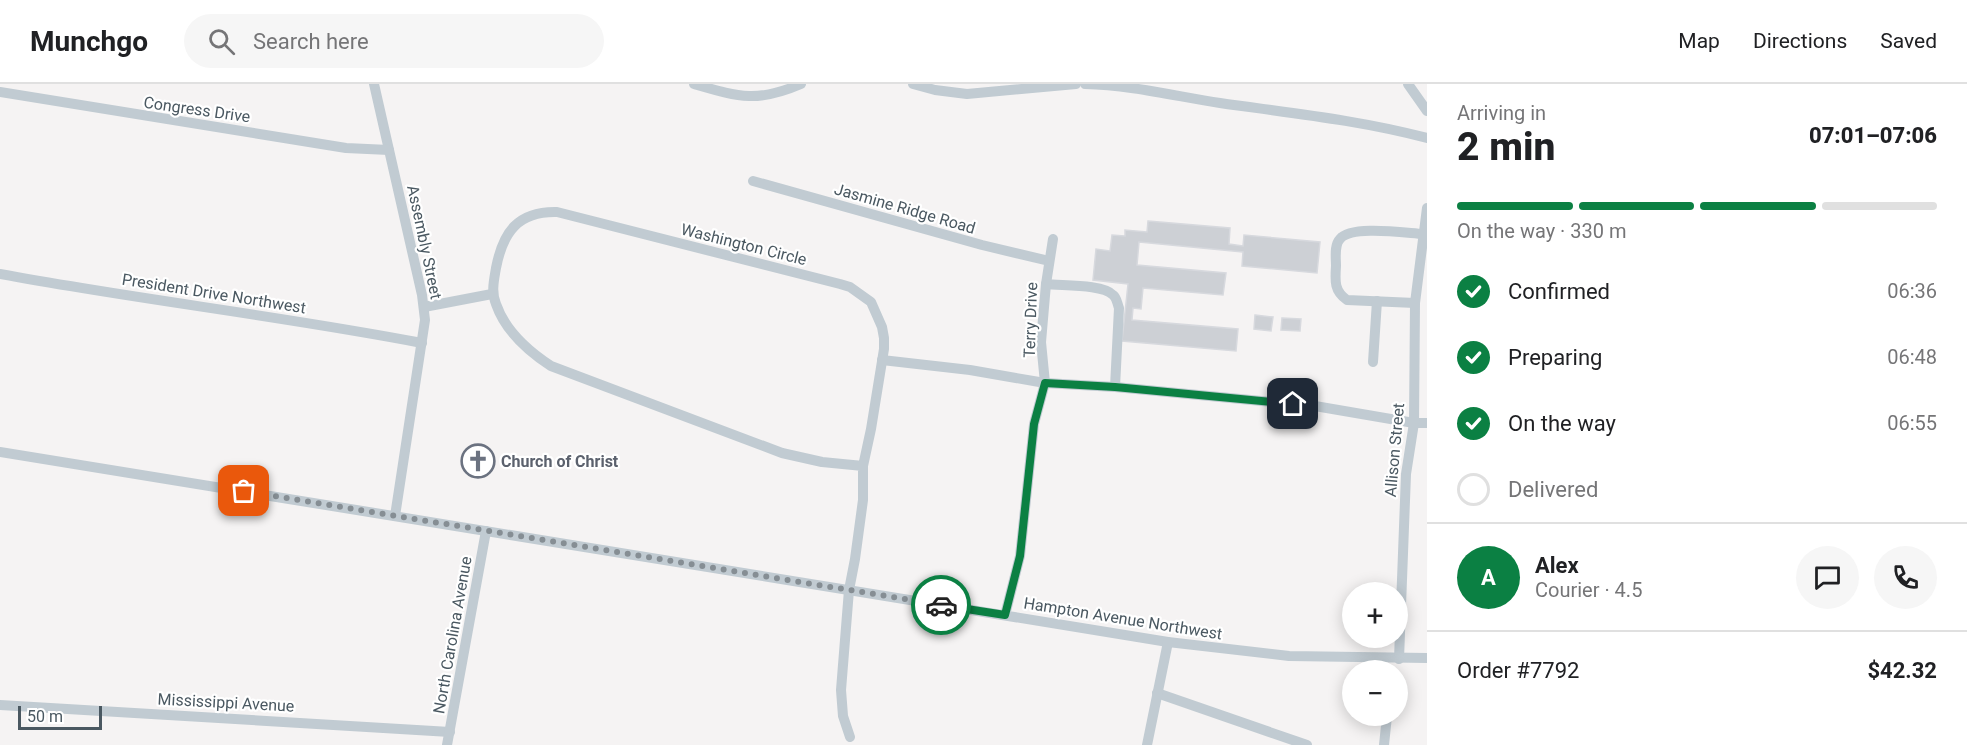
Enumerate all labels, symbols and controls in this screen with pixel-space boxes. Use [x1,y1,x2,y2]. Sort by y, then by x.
search box [184,14,604,68]
text: Munchgo [30,25,148,58]
icon: search [205,25,238,58]
text: Search here [253,29,369,54]
text: Map [1678,29,1720,53]
text: Directions [1753,29,1847,53]
text: Saved [1880,29,1937,53]
street label: Congress Drive [142,93,252,126]
text: Arriving in [1457,101,1546,125]
text: 07:01–07:06 [1809,123,1937,148]
text: 2 min [1457,124,1555,170]
street label: Jasmine Ridge Road [832,179,978,238]
street label: Assembly Street [403,183,446,301]
text: On the way · 330 m [1457,219,1626,243]
street label: Washington Circle [679,220,809,269]
street label: President Drive Northwest [121,270,307,317]
icon: check [1457,275,1490,308]
text: Confirmed [1508,279,1610,304]
text: 06:36 [1887,279,1937,303]
street label: Terry Drive [1020,282,1041,358]
icon: check [1457,341,1490,374]
text: Preparing [1508,345,1602,370]
text: 06:48 [1887,345,1937,369]
pin [1267,378,1318,429]
icon: home [1276,387,1309,420]
street label: Allison Street [1381,402,1408,498]
icon: check [1457,407,1490,440]
text: On the way [1508,411,1616,436]
text: 06:55 [1887,411,1937,435]
church icon: Church of Christ [460,443,496,479]
place label: Church of Christ [501,452,619,471]
pin [218,465,269,516]
icon: bag [227,474,260,507]
text: Delivered [1508,477,1598,502]
button: chat [1796,546,1859,609]
button: phone [1874,546,1937,609]
text: Alex [1535,553,1579,578]
street label: North Carolina Avenue [429,555,476,715]
text: A [1481,565,1496,590]
courier [911,575,971,635]
text: Courier · 4.5 [1535,578,1642,602]
map controls [1342,582,1408,726]
button: + [1342,582,1408,648]
icon: car [925,589,958,622]
street label: Hampton Avenue Northwest [1022,593,1224,644]
text: Order #7792 [1457,658,1579,683]
text: $42.32 [1868,658,1937,683]
button: − [1342,660,1408,726]
street label: Mississippi Avenue [157,689,295,716]
scale bar [18,703,102,730]
text: 50 m [27,707,63,726]

